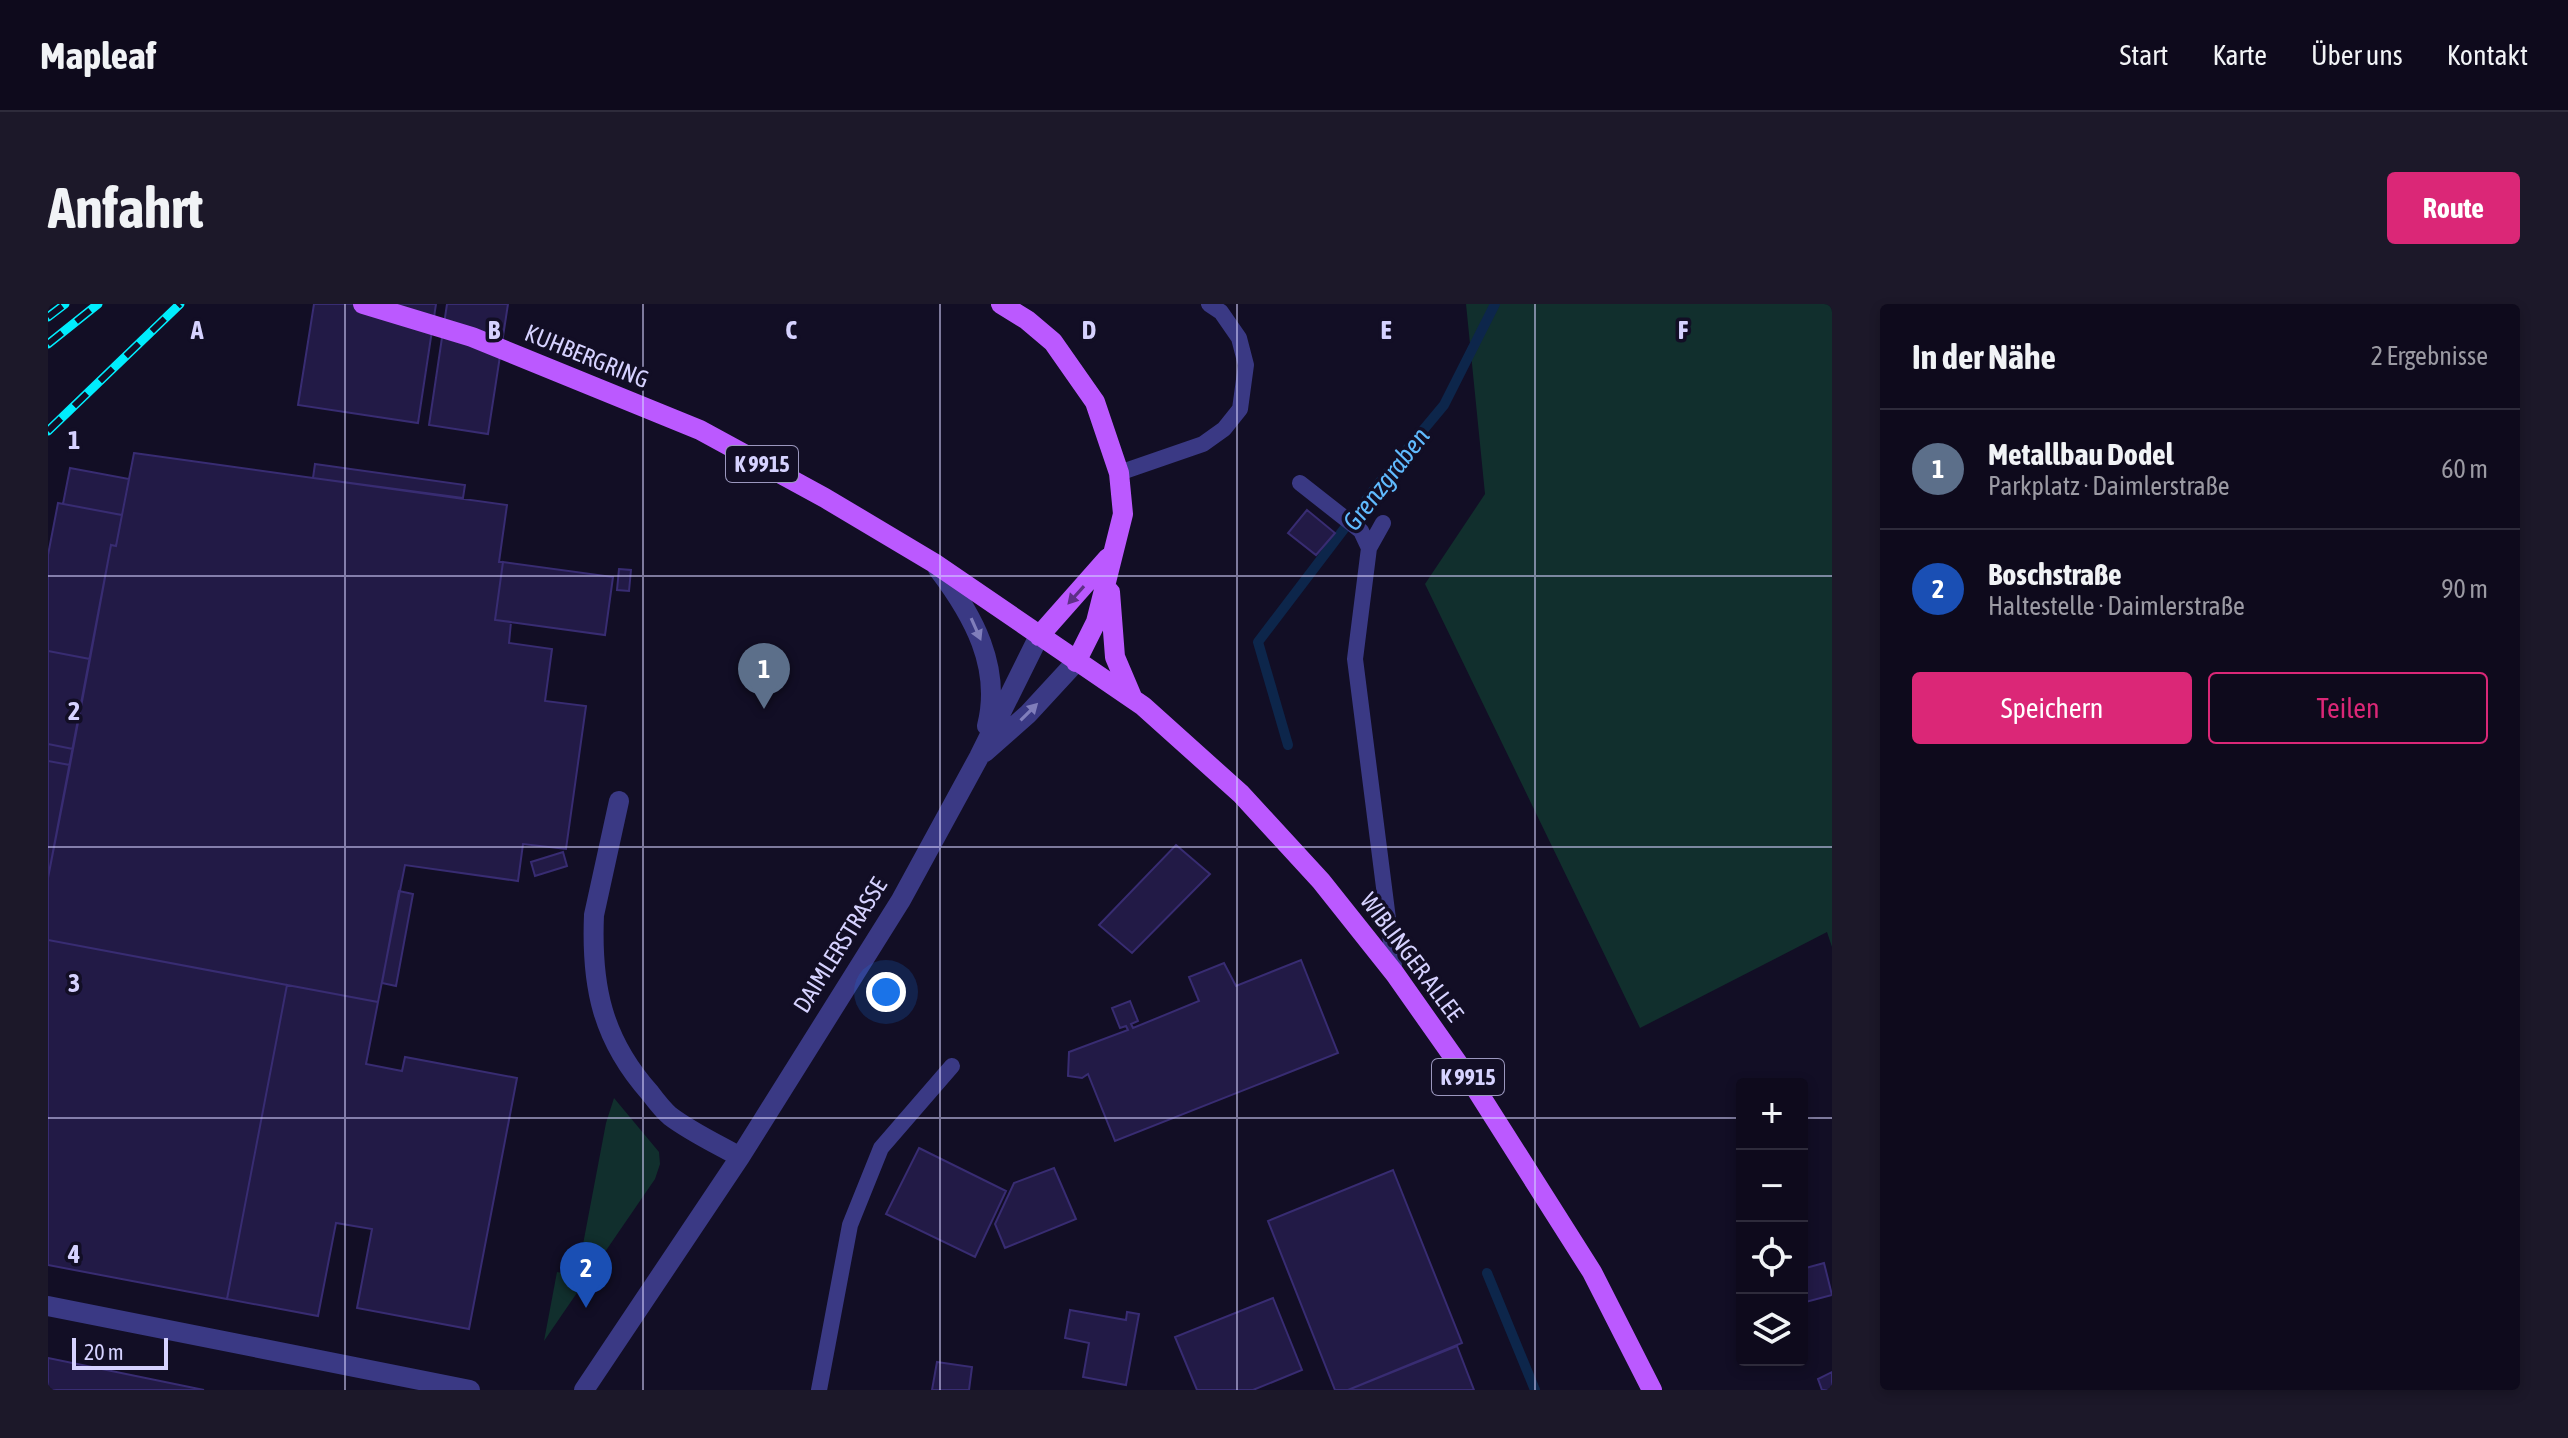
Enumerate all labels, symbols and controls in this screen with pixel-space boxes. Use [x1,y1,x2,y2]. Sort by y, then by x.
text: Mapleaf [40,34,156,77]
text: Start [2119,39,2168,71]
text: Karte [2212,39,2267,71]
text: Über uns [2311,39,2403,71]
text: Kontakt [2447,39,2528,71]
button: Route [2387,172,2520,244]
text: Anfahrt [48,176,203,240]
text: A [190,315,204,345]
text: B [488,315,501,345]
text: C [785,315,797,345]
text: D [1082,315,1096,345]
text: E [1380,315,1392,345]
text: F [1678,315,1689,345]
street label: KUHBERGRING [521,319,653,393]
text: In der Nähe [1912,337,2056,376]
text: 2 Ergebnisse [2371,341,2488,371]
water label: Grenzgraben [1337,421,1436,536]
text: 1 [68,425,80,455]
text: Metallbau Dodel [1988,437,2174,471]
road number: K 9915 [726,446,798,482]
text: 1 [1932,454,1944,484]
text: 60 m [2441,454,2488,484]
text: Parkplatz · Daimlerstraße [1988,471,2230,501]
text: Boschstraße [1988,557,2122,591]
text: 2 [1932,574,1944,604]
text: 90 m [2441,574,2488,604]
one-way arrow [1068,585,1085,605]
text: Haltestelle · Daimlerstraße [1988,591,2245,621]
one-way arrow [969,617,982,640]
pin: 1 [738,643,790,709]
button: Speichern [1912,672,2192,744]
button: Teilen [2208,672,2488,744]
text: 2 [68,696,80,726]
one-way arrow [1019,703,1038,722]
street label: DAIMLERSTRASSE [788,873,892,1017]
street label: WIBLINGER ALLEE [1355,888,1469,1026]
text: 3 [68,968,80,998]
your location [866,972,906,1012]
road number: K 9915 [1432,1059,1504,1095]
map controls [1736,1078,1808,1366]
button: + [1736,1078,1808,1150]
button: − [1736,1150,1808,1222]
button: locate [1736,1222,1808,1294]
text: 4 [67,1239,80,1269]
pin: 2 [560,1242,612,1308]
button: layers [1736,1294,1808,1366]
scale bar [72,1334,168,1370]
text: 20 m [84,1339,124,1365]

